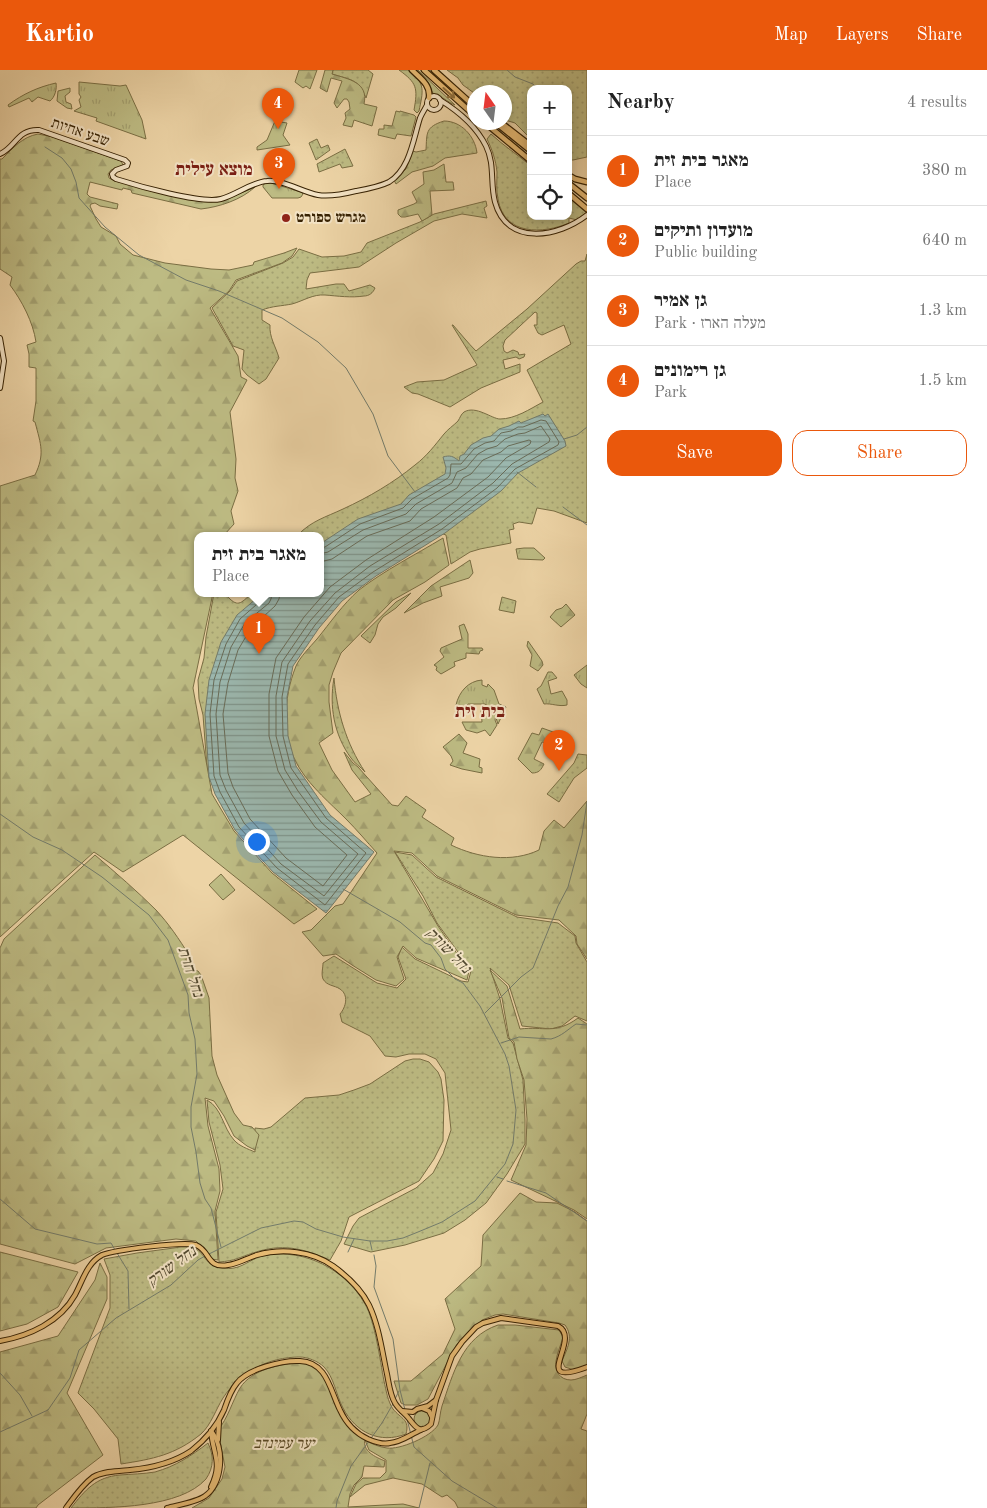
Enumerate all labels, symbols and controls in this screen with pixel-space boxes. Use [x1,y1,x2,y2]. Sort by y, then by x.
text: Kartio [25,23,94,47]
text: Map [774,26,808,44]
text: Layers [836,26,888,44]
text: Share [916,26,962,44]
north arrow [467,85,512,130]
map controls [527,85,572,220]
button: + [527,85,572,130]
one-way arrow [442,87,455,99]
pin: 4 [262,88,294,129]
text: Nearby [607,92,675,113]
text: 4 results [907,95,967,111]
street label: שבע אחיות [49,116,111,150]
button: − [527,130,572,175]
pin: 3 [263,148,295,189]
text: מאגר בית זית [654,152,749,171]
district label: מוצא עילית [175,160,253,179]
text: 1 [618,163,628,179]
text: 380 m [922,163,967,179]
button: locate [527,175,572,220]
text: Place [654,175,691,191]
place label: מגרש ספורט [296,211,366,226]
marker: מגרש ספורט [280,212,292,224]
text: מועדון ותיקים [654,222,753,241]
text: 2 [618,233,628,249]
text: 640 m [922,233,967,249]
text: Public building [654,245,757,261]
text: גן אמיר [654,292,707,311]
text: 3 [618,303,628,319]
text: 1.3 km [918,303,967,319]
text: Park · מעלה הארז [654,316,766,332]
text: גן רימונים [654,362,726,381]
text: 4 [618,373,628,389]
text: 1.5 km [918,373,967,389]
text: Park [654,385,687,401]
button: Save [607,430,782,476]
button: Share [792,430,967,476]
popup [194,532,324,597]
text: מאגר בית זית [212,546,306,565]
text: Place [212,569,249,585]
pin: 1 [243,613,275,654]
district label: בית זית [455,703,505,721]
pin: 2 [543,730,575,771]
your location [244,829,270,855]
water label: נחל שורק [423,925,475,978]
water label: נחל חרת [174,945,207,1001]
water label: נחל שורק [144,1242,201,1290]
park label: יער עמינדב [254,1437,316,1452]

